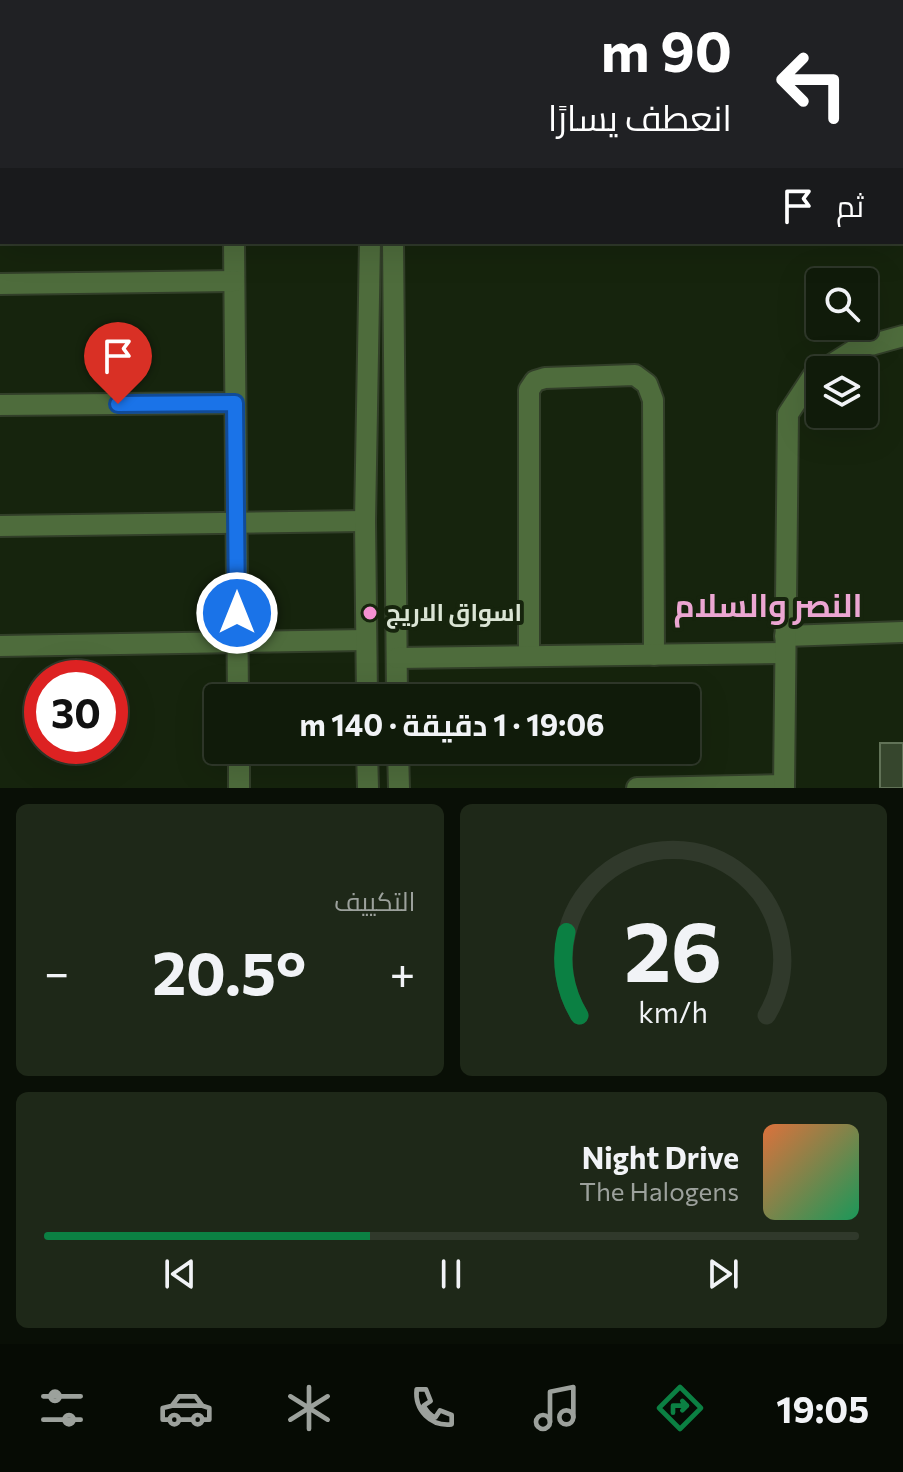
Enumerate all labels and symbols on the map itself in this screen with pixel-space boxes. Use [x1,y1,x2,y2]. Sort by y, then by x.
pin [84,322,152,404]
position arrow [195,571,279,655]
district label: النصر والسلام [674,584,863,628]
place label: اسواق الاريج [386,597,522,629]
marker: اسواق الاريج [361,604,379,622]
speed limit sign: 30 [24,660,128,764]

